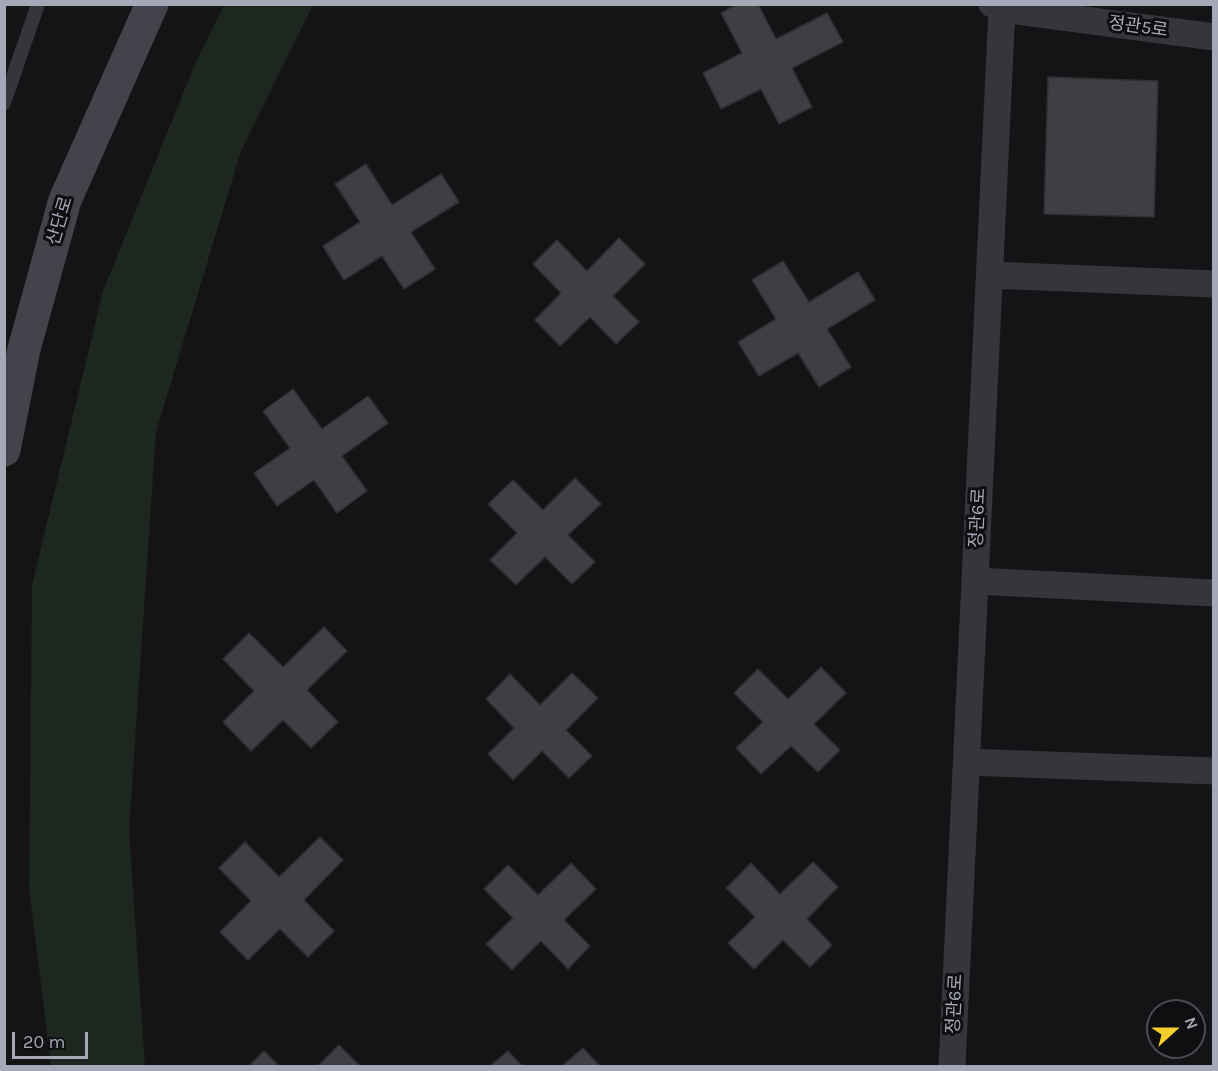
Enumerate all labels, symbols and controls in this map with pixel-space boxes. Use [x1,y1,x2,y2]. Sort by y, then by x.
street label: 정관5로 [1107,12,1169,42]
street label: 산단로 [42,194,78,248]
street label: 정관6로 [966,487,990,549]
street label: 정관6로 [943,973,967,1035]
north arrow [1146,999,1206,1059]
text: N [1180,1014,1202,1032]
scale bar [15,1020,92,1058]
text: 20 m [23,1031,65,1053]

